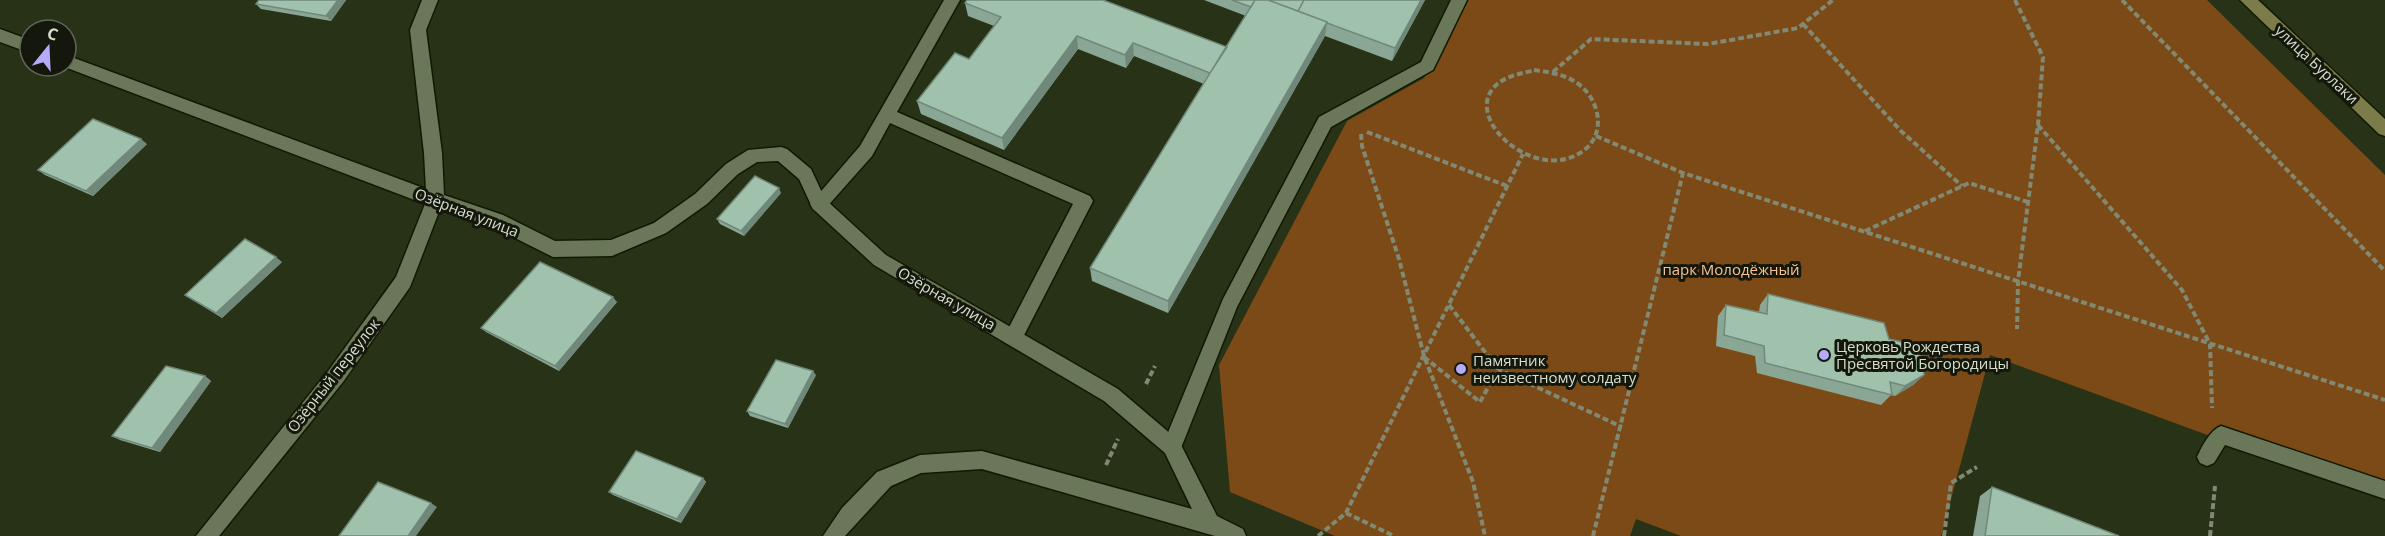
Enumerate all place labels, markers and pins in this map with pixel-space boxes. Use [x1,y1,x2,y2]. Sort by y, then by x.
place label: Церковь Рождества Пресвятой Богородицы [1836,336,2009,373]
marker: Церковь Рождества Пресвятой Богородицы [1817,348,1831,362]
place label: Памятник неизвестному солдату [1473,350,1637,387]
marker: Памятник неизвестному солдату [1454,362,1468,376]

